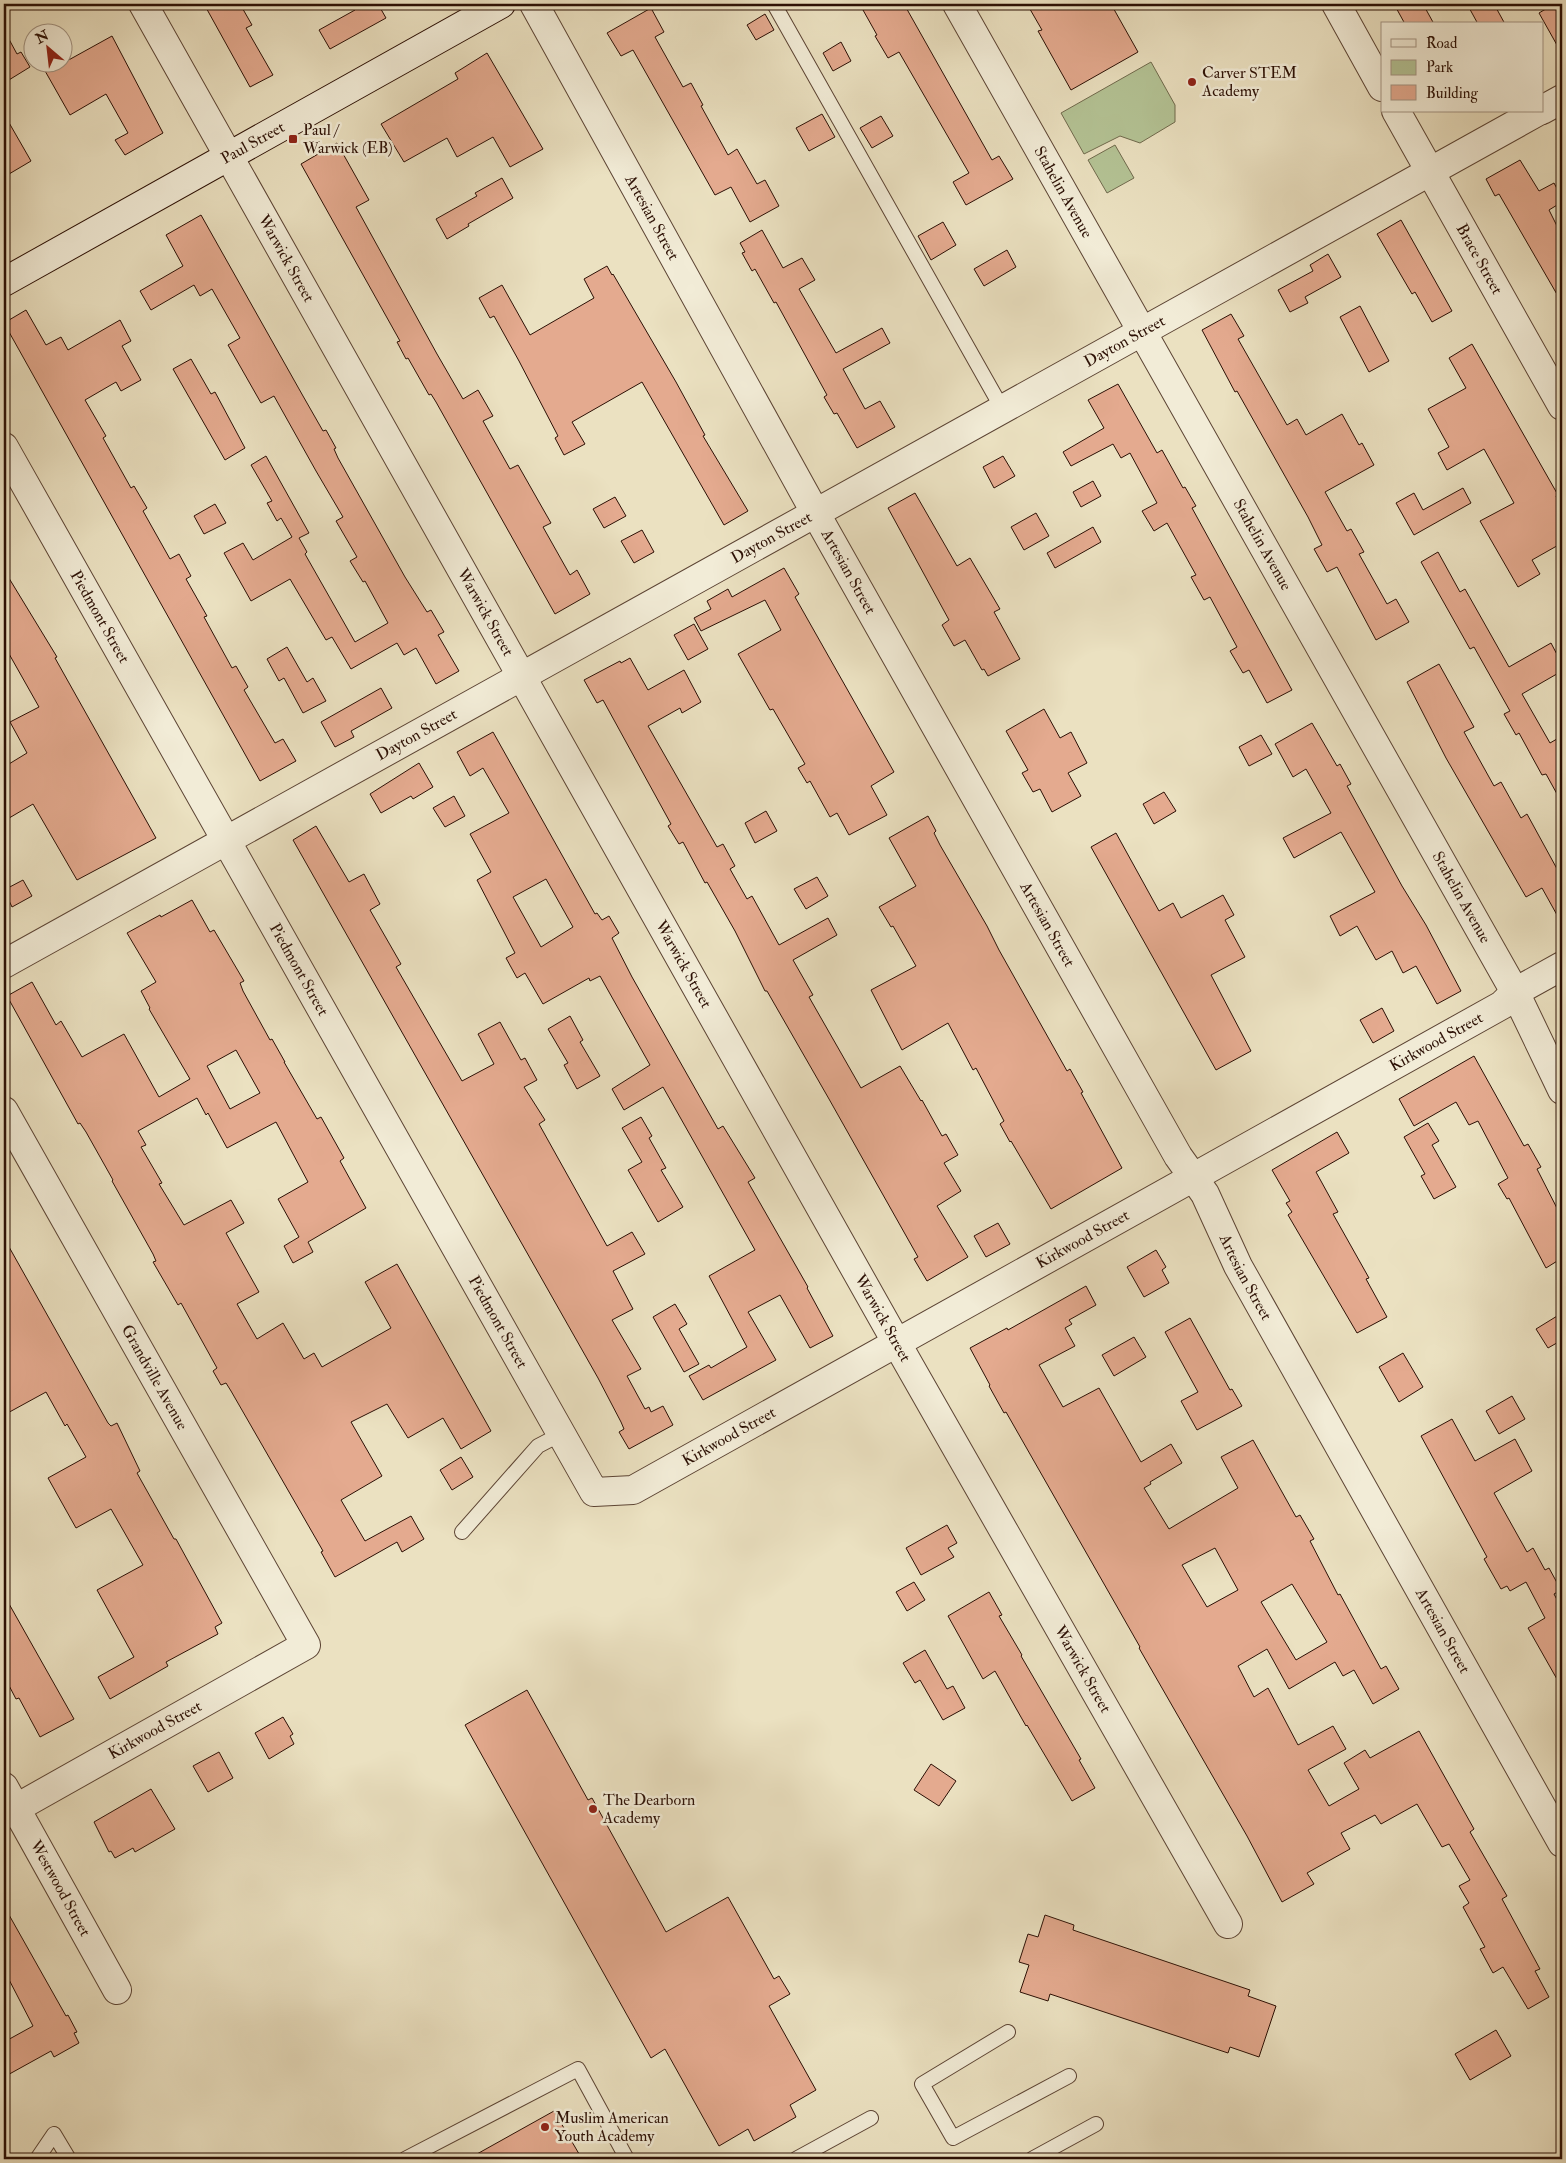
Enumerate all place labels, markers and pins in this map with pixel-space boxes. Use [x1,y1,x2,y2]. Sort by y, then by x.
place label: Carver STEM Academy [1201,63,1297,101]
marker: Carver STEM Academy [1186,76,1198,88]
place label: Paul / Warwick (EB) [302,120,393,158]
marker: Paul / Warwick (EB) [287,133,299,145]
place label: The Dearborn Academy [602,1790,695,1828]
marker: The Dearborn Academy [587,1803,599,1815]
place label: Muslim American Youth Academy [555,2108,669,2146]
marker: Muslim American Youth Academy [539,2121,551,2133]

